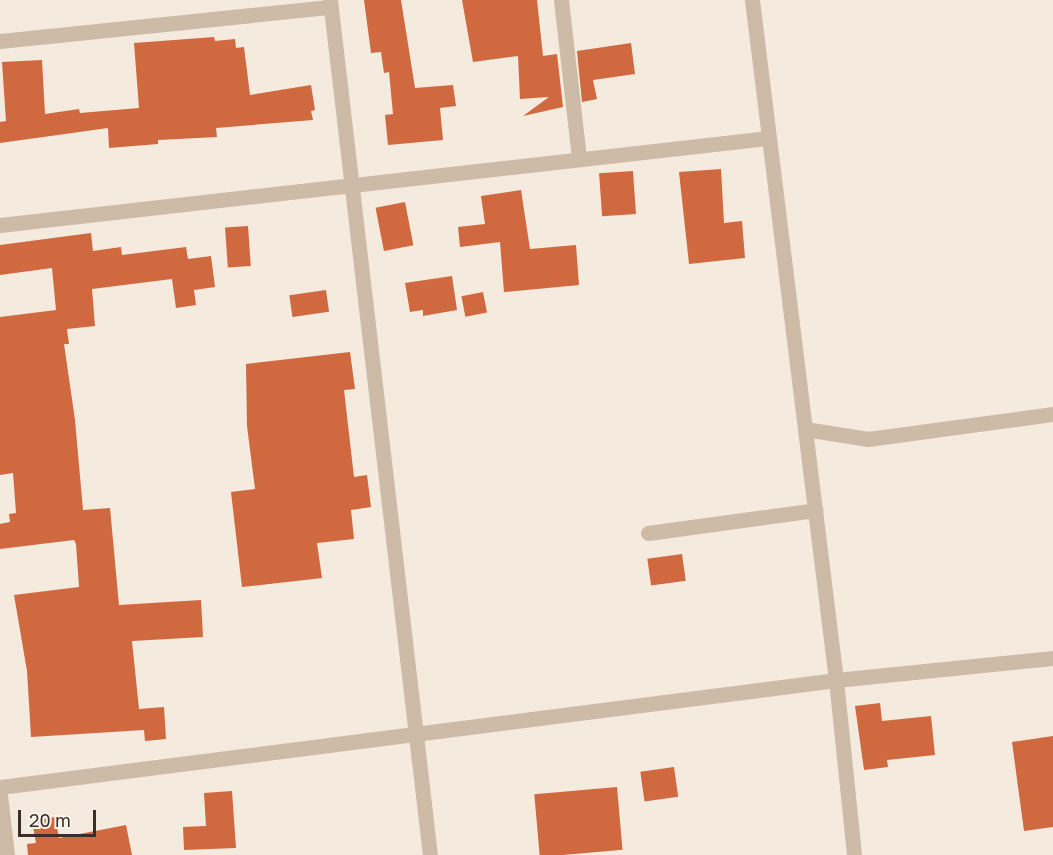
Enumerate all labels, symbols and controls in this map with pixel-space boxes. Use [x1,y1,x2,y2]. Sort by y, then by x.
scale bar [21,798,99,836]
text: 20 m [29,809,71,831]

